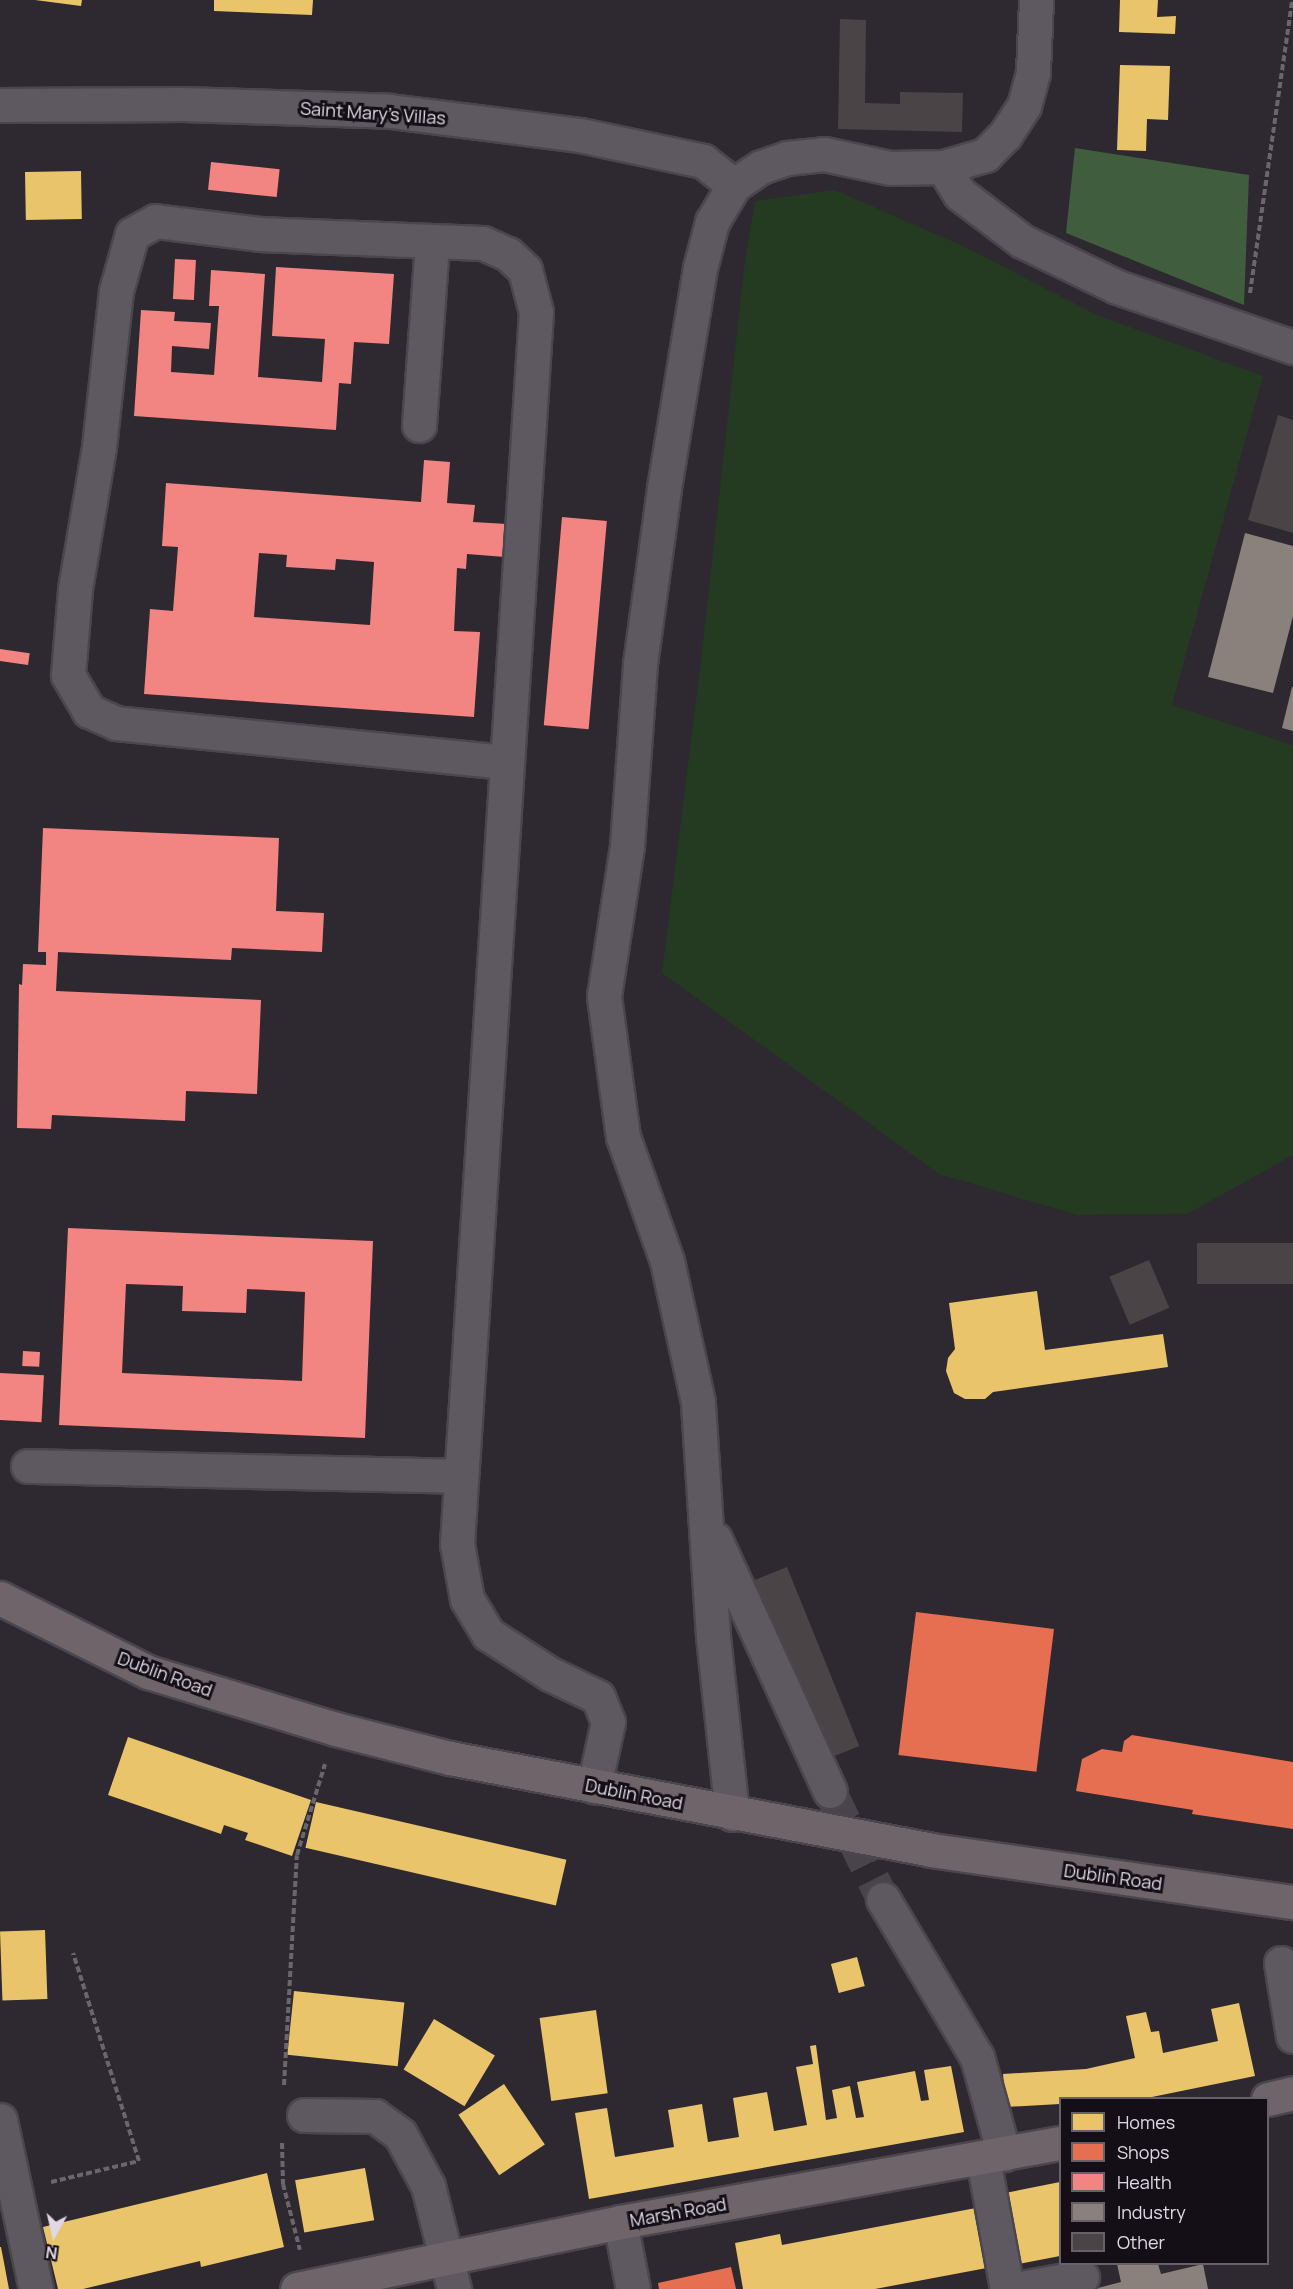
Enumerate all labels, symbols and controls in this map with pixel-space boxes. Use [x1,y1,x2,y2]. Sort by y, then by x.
street label: Saint Mary's Villas [300,97,446,129]
street label: Dublin Road [115,1647,215,1701]
street label: Dublin Road [583,1774,685,1814]
street label: Dublin Road [1063,1859,1163,1895]
legend [1059,2097,1269,2265]
text: Homes [1117,2110,1175,2134]
text: Shops [1117,2140,1169,2164]
text: Health [1117,2170,1172,2194]
street label: Marsh Road [628,2193,728,2231]
text: Industry [1117,2200,1186,2224]
north arrow [24,2205,84,2265]
text: Other [1117,2230,1165,2254]
text: N [44,2241,59,2265]

